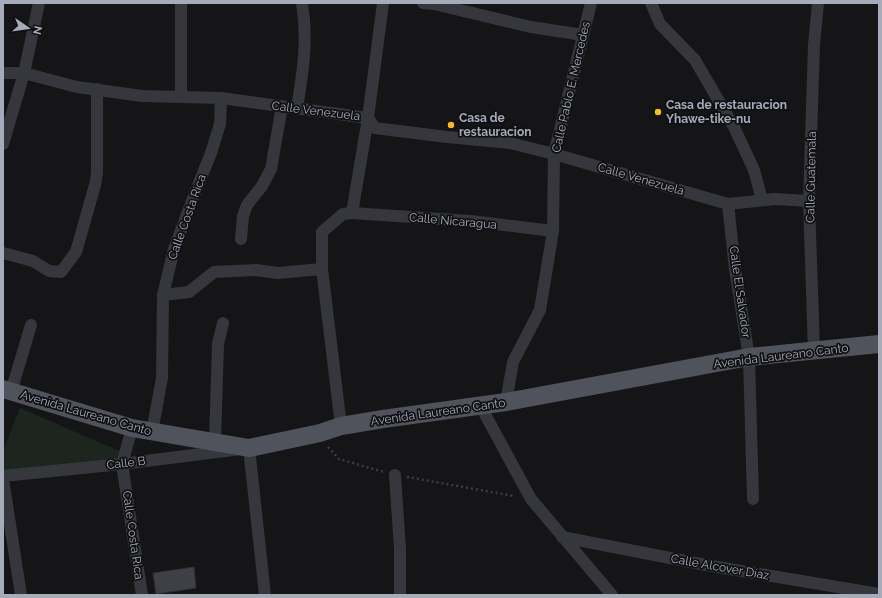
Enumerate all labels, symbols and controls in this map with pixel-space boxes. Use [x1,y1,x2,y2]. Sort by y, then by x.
north arrow [8,8,48,48]
street label: Calle Pablo E. Mercedes [549,20,593,154]
text: N [30,25,45,36]
place label: Casa de restauracion Yhawe-tike-nu [666,98,787,126]
street label: Calle Venezuela [271,99,361,123]
marker: Casa de restauracion Yhawe-tike-nu [653,107,663,117]
place label: Casa de restauracion [459,111,531,139]
marker: Casa de restauracion [446,120,456,130]
street label: Calle Guatemala [803,131,819,223]
street label: Calle Venezuela [596,160,686,198]
street label: Calle Costa Rica [165,172,209,262]
street label: Calle Nicaragua [408,210,498,232]
street label: Calle El Salvador [727,245,754,340]
street label: Avenida Laureano Canto [713,341,849,371]
street label: Avenida Laureano Canto [19,388,153,438]
street label: Avenida Laureano Canto [370,396,506,428]
street label: Calle B [106,454,146,472]
street label: Calle Costa Rica [120,490,146,580]
street label: Calle Alcover Díaz [670,551,770,583]

